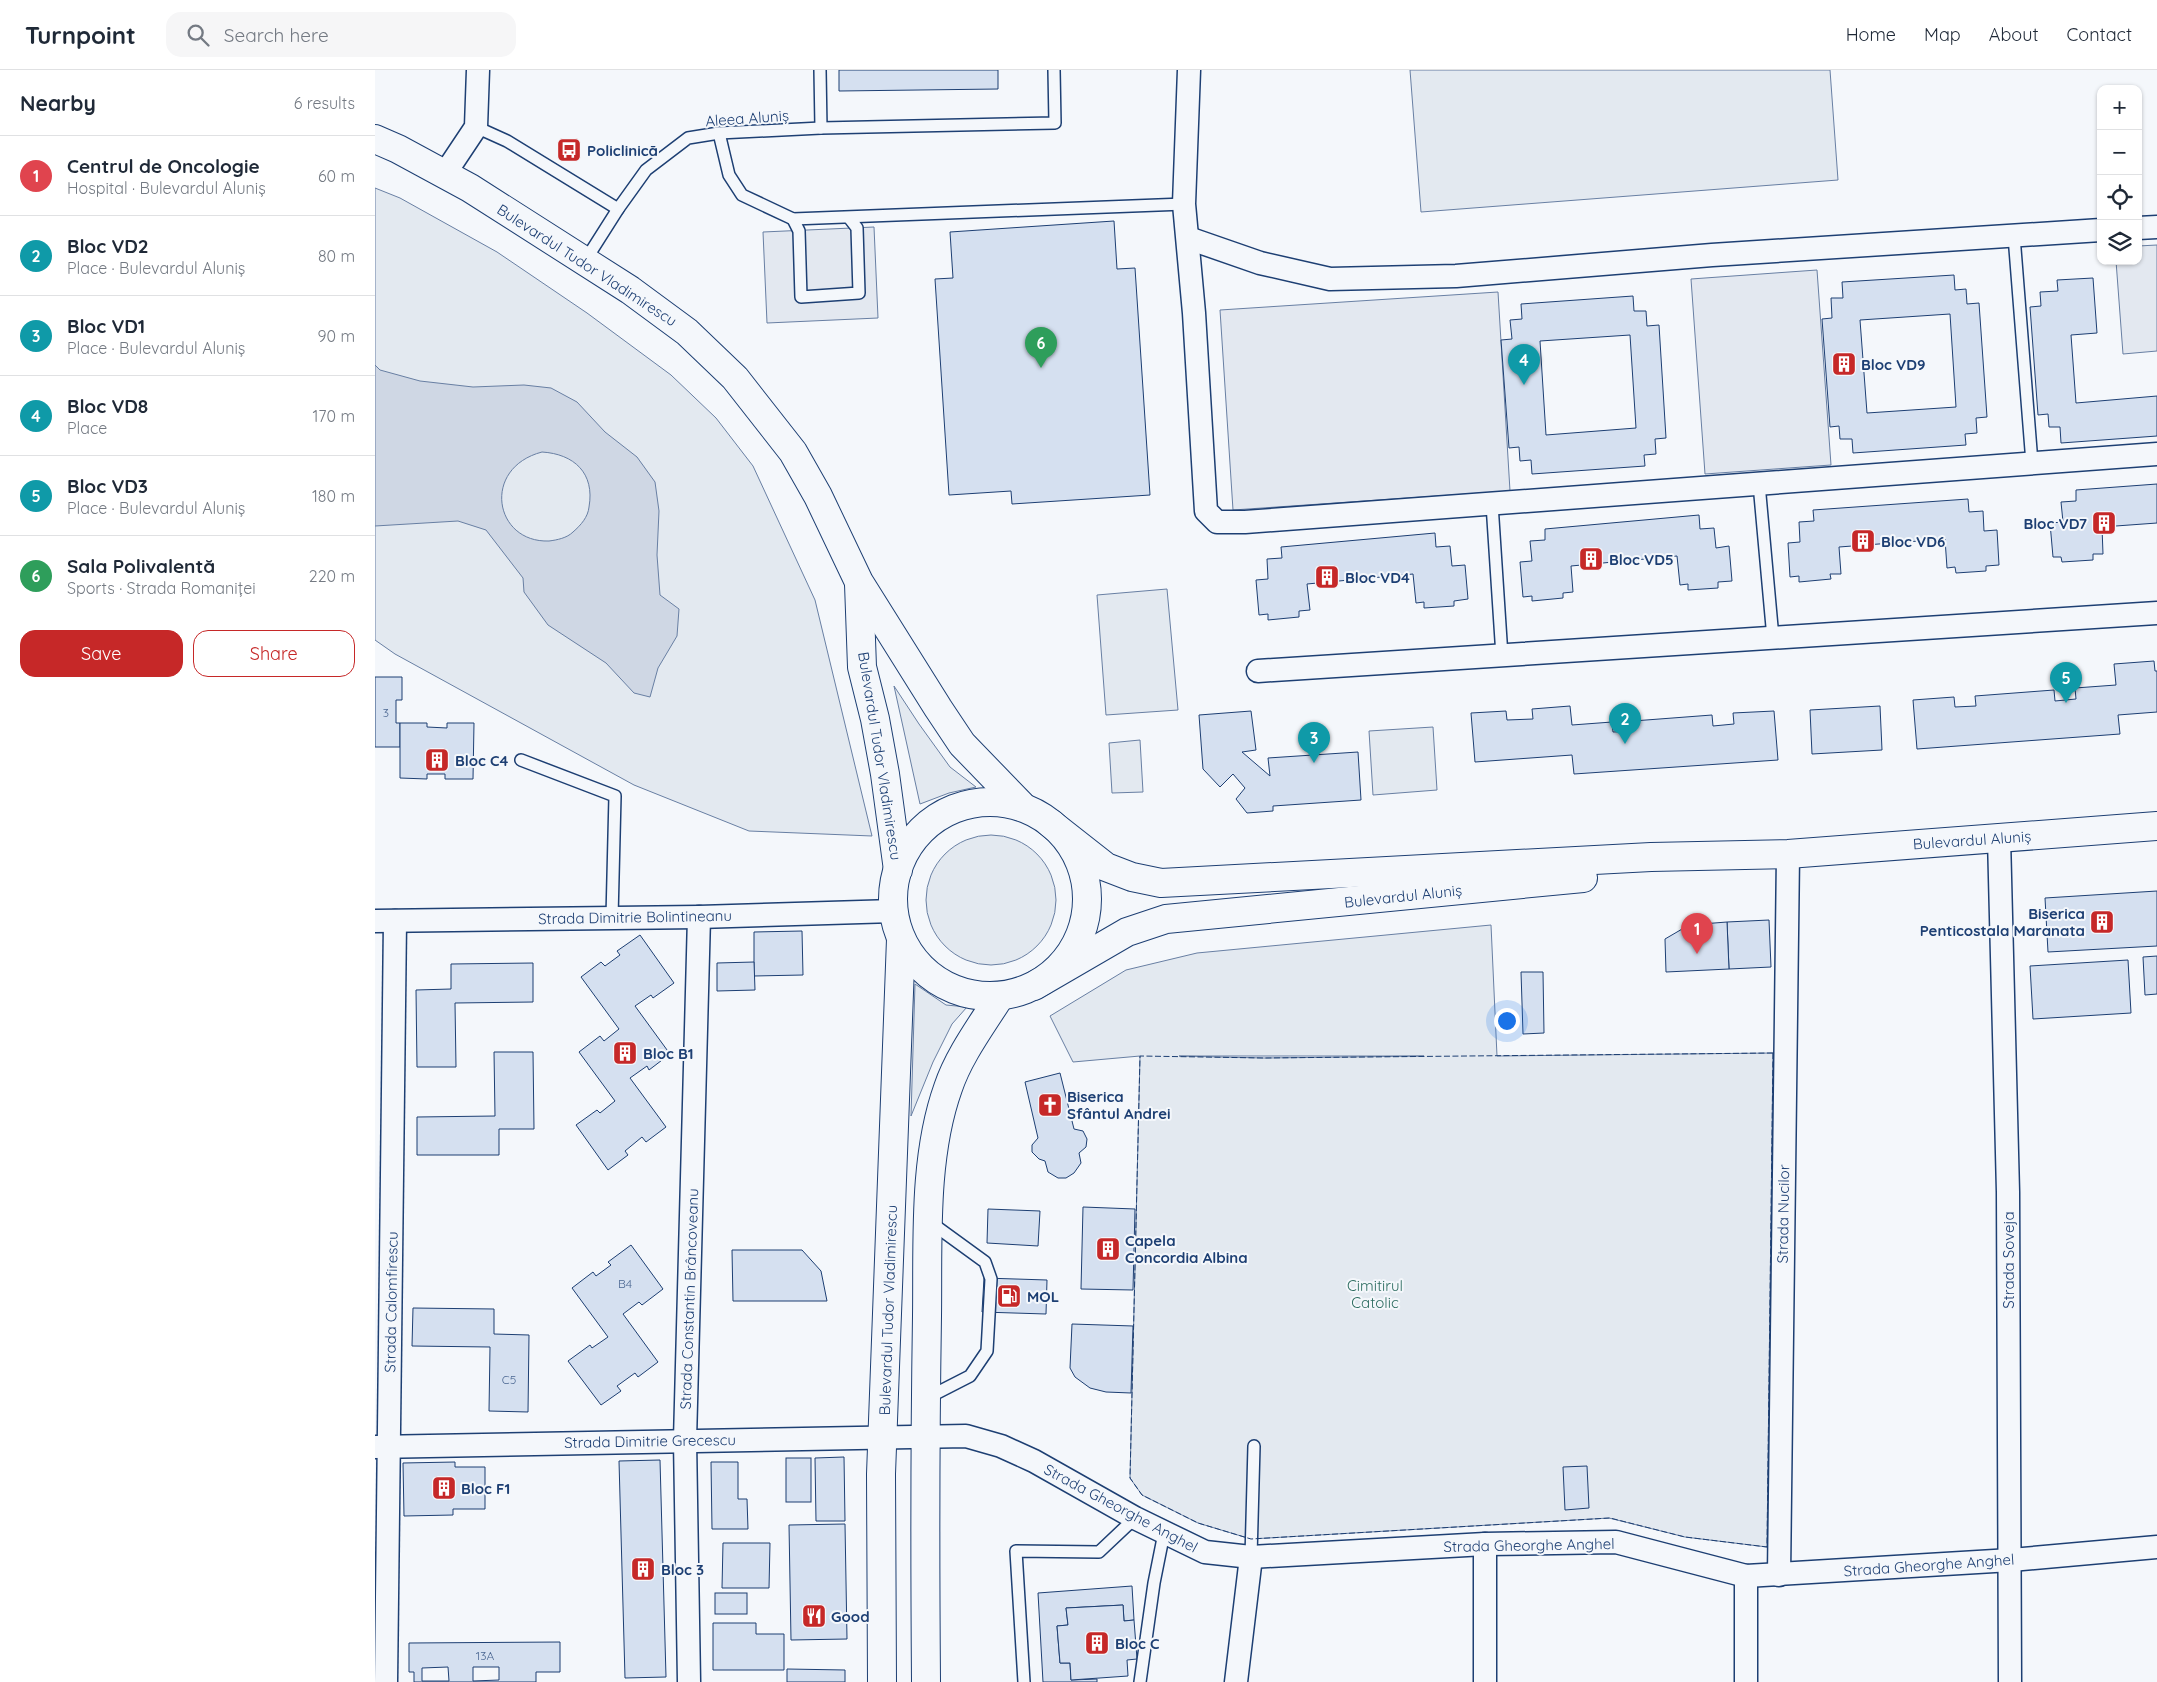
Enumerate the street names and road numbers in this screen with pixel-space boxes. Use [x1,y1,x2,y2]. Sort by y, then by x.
street label: Aleea Aluniș [705,106,789,130]
street label: Bulevardul Tudor Vladimirescu [493,200,681,330]
street label: Bulevardul Tudor Vladimirescu [854,650,906,862]
street label: Bulevardul Aluniș [1912,826,2032,854]
street label: Bulevardul Aluniș [1343,880,1463,912]
street label: Strada Dimitrie Bolintineanu [538,906,732,928]
street label: Strada Nucilor [1773,1164,1793,1264]
street label: Strada Constantin Brâncoveanu [676,1188,702,1410]
street label: Bulevardul Tudor Vladimirescu [875,1204,901,1416]
street label: Strada Soveja [1999,1211,2018,1309]
street label: Strada Calomfirescu [380,1231,402,1373]
street label: Strada Dimitrie Grecescu [564,1430,736,1452]
street label: Strada Gheorghe Anghel [1041,1459,1201,1557]
street label: Strada Gheorghe Anghel [1443,1534,1615,1556]
street label: Strada Gheorghe Anghel [1843,1550,2015,1580]

